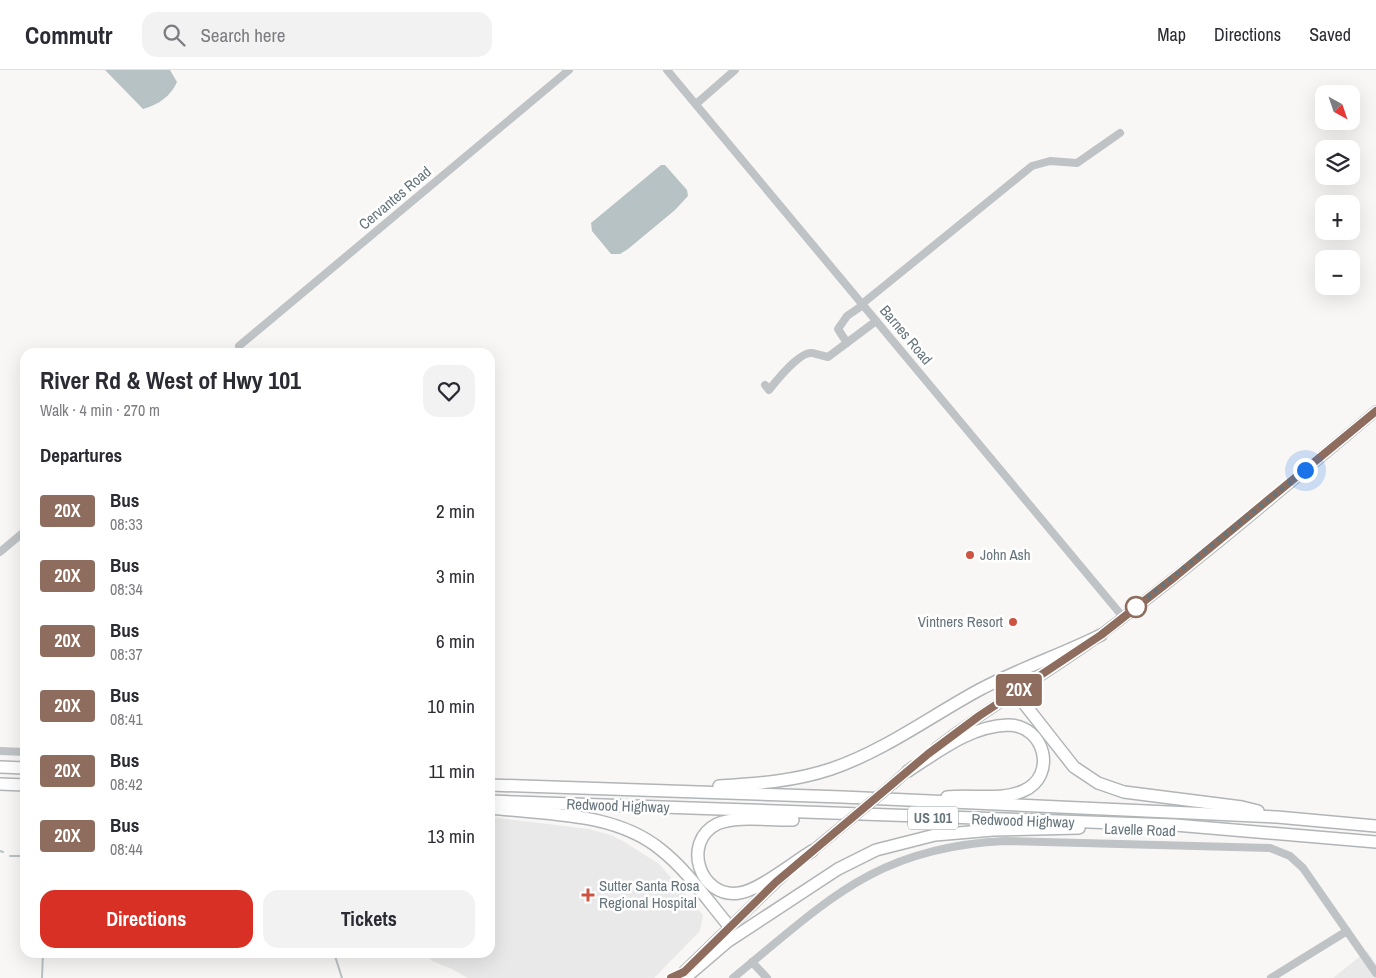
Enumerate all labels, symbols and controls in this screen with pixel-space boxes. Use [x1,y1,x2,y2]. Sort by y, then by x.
search box [142,12,492,57]
text: Commutr [25,19,112,51]
icon: search [160,21,188,49]
text: Search here [200,22,285,48]
text: Map [1157,22,1186,47]
text: Directions [1214,22,1281,47]
text: Saved [1309,22,1351,47]
north arrow [1315,85,1360,130]
map controls [1315,85,1360,295]
button: layers [1315,140,1360,185]
street label: Cervantes Road [354,161,435,234]
button: + [1315,195,1360,240]
button: − [1315,250,1360,295]
street label: Barnes Road [875,300,938,369]
text: River Rd & West of Hwy 101 [40,364,301,396]
button: heart [423,365,475,417]
text: Walk · 4 min · 270 m [40,399,160,421]
text: Departures [40,442,122,468]
your location [1293,458,1318,483]
text: Bus [110,487,139,513]
text: 20X [54,498,81,523]
text: 2 min [436,498,475,524]
text: 08:33 [110,513,143,535]
place label: John Ash [980,544,1031,565]
marker: John Ash [964,549,976,561]
text: Bus [110,552,139,578]
text: 20X [54,563,81,588]
text: 3 min [436,563,475,589]
text: 08:34 [110,578,143,600]
unlabelled marker [1125,596,1147,618]
place label: Vintners Resort [918,611,1004,632]
marker: Vintners Resort [1007,616,1019,628]
text: Bus [110,617,139,643]
text: 20X [54,628,81,653]
text: 6 min [436,628,475,654]
text: 08:37 [110,643,143,665]
line badge: 20X [990,674,1048,706]
text: 20X [1006,677,1032,702]
text: Bus [110,682,139,708]
text: 20X [54,693,81,718]
text: 10 min [427,693,475,719]
text: 08:41 [110,708,143,730]
text: Bus [110,747,139,773]
text: 20X [54,758,81,783]
text: 11 min [429,758,475,784]
text: 08:42 [110,773,143,795]
street label: Redwood Highway [566,793,671,818]
road number: US 101 [908,806,958,830]
street label: Redwood Highway [971,808,1076,833]
text: Bus [110,812,139,838]
street label: Lavelle Road [1104,818,1176,841]
text: 20X [54,823,81,848]
text: 13 min [427,823,475,849]
text: 08:44 [110,838,143,860]
place label: Sutter Santa Rosa Regional Hospital [599,875,700,913]
marker: Sutter Santa Rosa Regional Hospital [581,888,595,902]
button: Directions [40,890,253,948]
button: Tickets [263,890,475,948]

